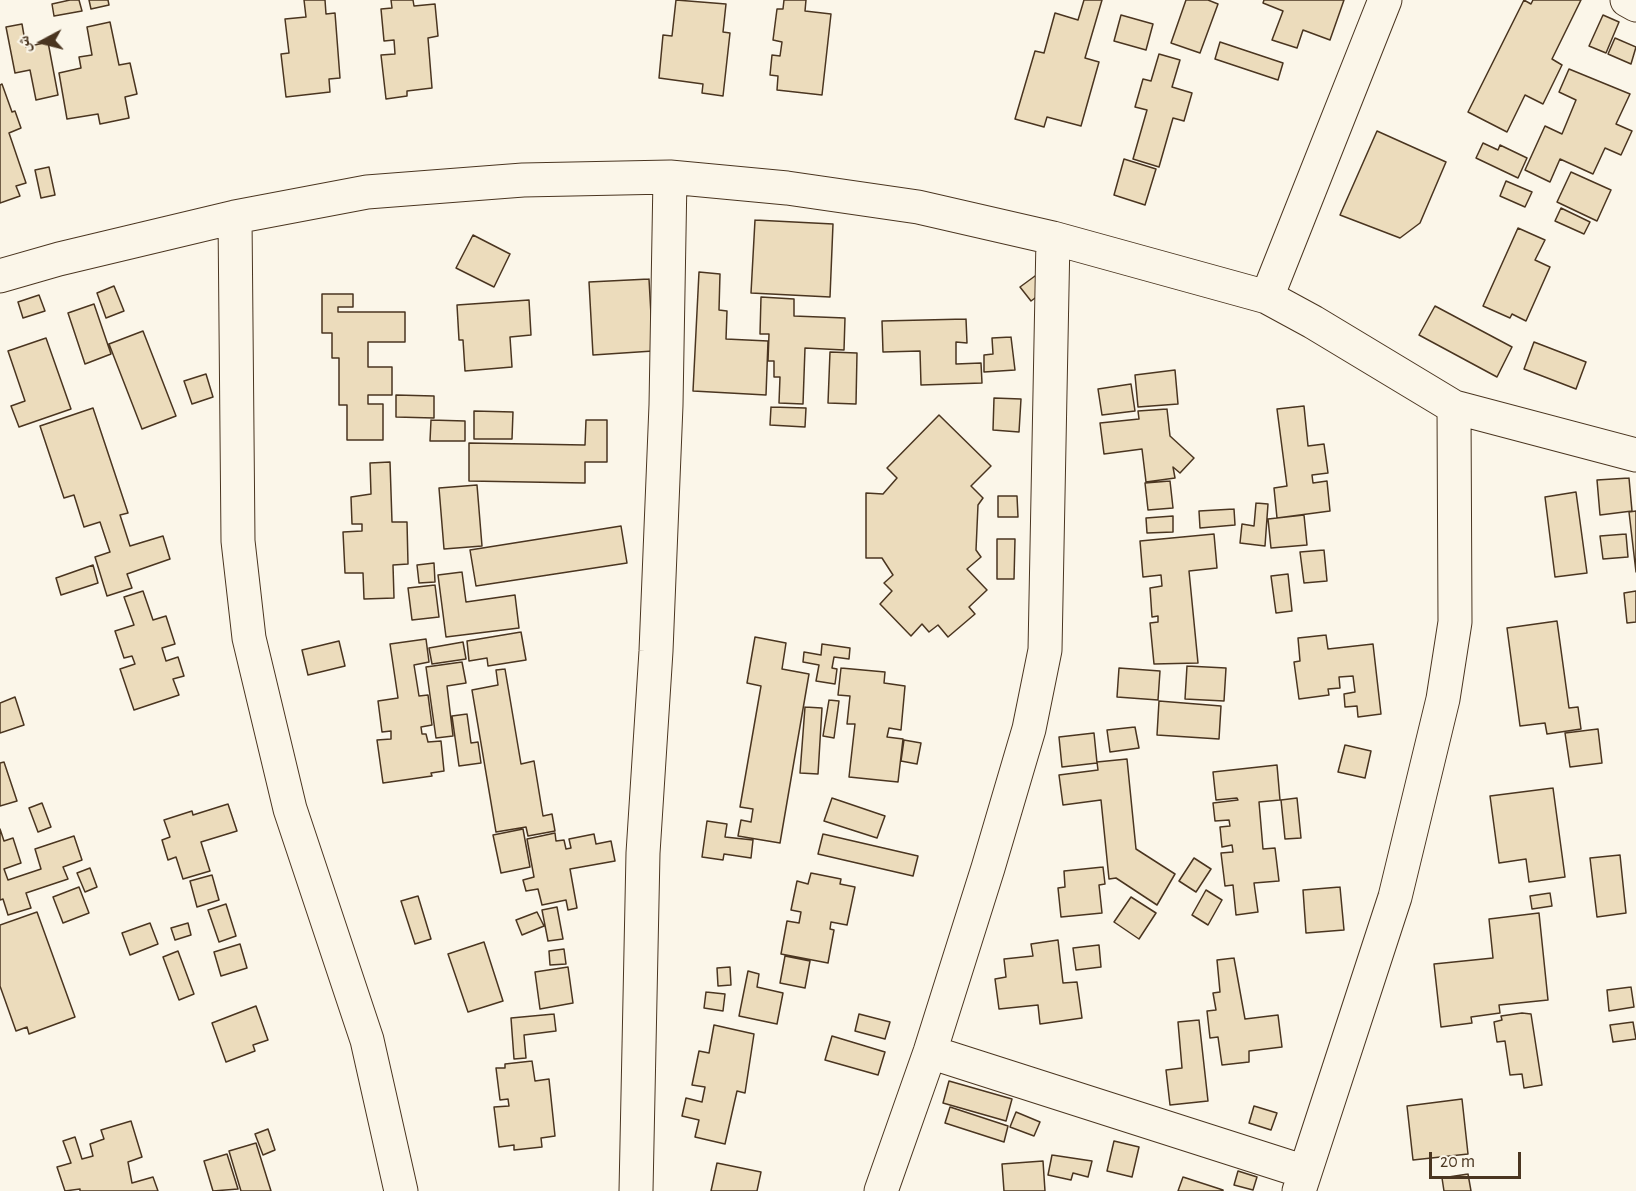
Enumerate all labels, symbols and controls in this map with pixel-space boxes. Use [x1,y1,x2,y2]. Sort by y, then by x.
north arrow [12,12,72,72]
text: ش [15,35,33,54]
scale bar [1432,1140,1524,1178]
text: 20 m [1440,1153,1475,1171]

